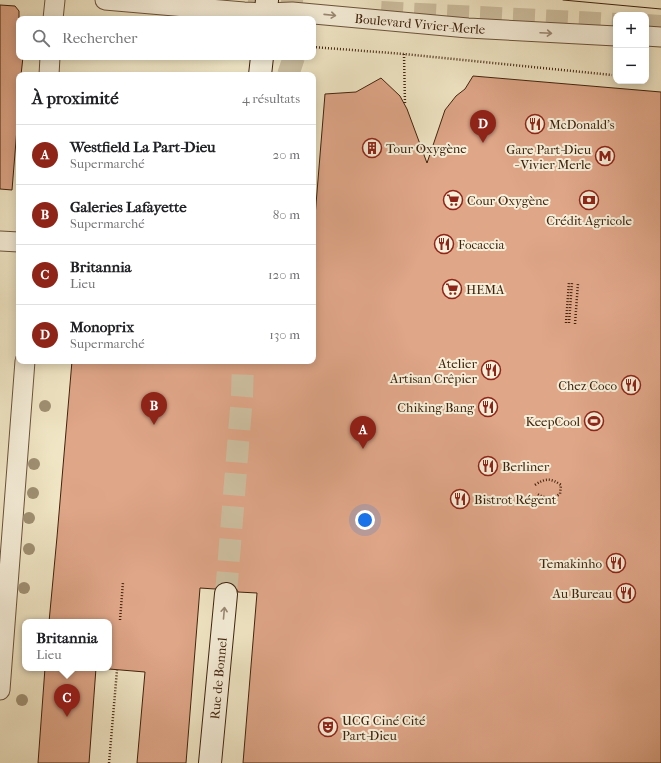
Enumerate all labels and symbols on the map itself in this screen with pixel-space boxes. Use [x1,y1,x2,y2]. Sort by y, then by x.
street label: Boulevard Vivier-Merle [354,11,486,37]
one-way arrow [323,12,336,19]
one-way arrow [539,29,552,36]
pin: D [470,110,496,143]
restaurant icon: McDonald's [524,113,546,135]
place label: McDonald's [549,117,615,132]
building icon: Tour Oxygène [361,137,383,159]
place label: Tour Oxygène [386,141,467,156]
place label: Gare Part-Dieu - Vivier Merle [506,142,592,172]
metro station icon: Gare Part-Dieu - Vivier Merle [594,145,616,167]
supermarket icon: Cour Oxygène [442,189,464,211]
bank icon: Crédit Agricole [578,189,600,211]
place label: Cour Oxygène [467,193,550,208]
place label: Crédit Agricole [546,213,632,228]
restaurant icon: Focaccia [433,233,455,255]
place label: Focaccia [458,237,506,252]
supermarket icon: HEMA [441,278,463,300]
place label: HEMA [466,282,505,297]
place label: Atelier Artisan Crêpier [389,356,477,386]
restaurant icon: Atelier Artisan Crêpier [480,359,502,381]
restaurant icon: Chez Coco [620,374,642,396]
place label: Chez Coco [558,378,617,393]
pin: B [141,392,167,425]
restaurant icon: Chiking Bang [477,396,499,418]
place label: Chiking Bang [397,400,475,415]
sports icon: KeepCool [583,410,605,432]
place label: KeepCool [525,414,580,429]
pin: A [350,416,376,449]
restaurant icon: Berliner [477,455,499,477]
place label: Berliner [502,459,550,474]
restaurant icon: Bistrot Régent [449,488,471,510]
place label: Bistrot Régent [474,492,557,507]
your location [355,510,375,530]
restaurant icon: Temakinho [605,552,627,574]
place label: Temakinho [539,556,602,571]
restaurant icon: Au Bureau [615,582,637,604]
place label: Au Bureau [552,586,613,601]
one-way arrow [220,607,228,620]
street label: Rue de Bonnel [207,636,230,720]
pin: C [54,684,80,717]
place label: UCG Ciné Cité Part-Dieu [342,713,426,743]
theatre icon: UCG Ciné Cité Part-Dieu [317,716,339,738]

